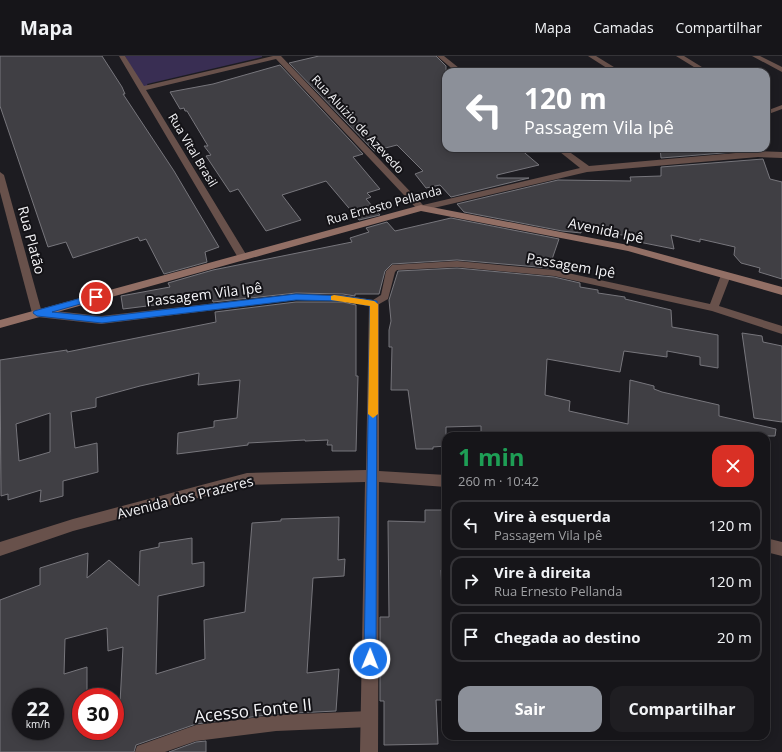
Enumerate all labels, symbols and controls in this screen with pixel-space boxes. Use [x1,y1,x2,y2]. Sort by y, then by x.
text: Mapa [20,15,73,41]
text: Mapa [535,18,571,37]
text: Camadas [593,18,654,37]
text: Compartilhar [676,18,762,37]
street label: Rua Aluizio de Azevedo [308,71,408,177]
text: 120 m [524,79,607,117]
icon: left [458,84,510,136]
street label: Rua Vital Brasil [164,110,222,190]
text: Passagem Vila Ipê [524,115,674,139]
street label: Rua Ernesto Pellanda [325,181,443,229]
street label: Rua Platão [14,204,50,276]
street label: Avenida Ipê [567,213,645,247]
street label: Passagem Ipê [525,248,617,282]
street label: Passagem Vila Ipê [145,277,263,311]
pin [79,280,113,314]
icon: arrive [85,286,107,308]
text: 1 min [458,440,525,473]
button: close [712,445,754,487]
street label: Avenida dos Prazeres [115,471,255,523]
text: 260 m · 10:42 [458,472,539,490]
text: Vire à esquerda [494,506,611,526]
icon: left [460,514,482,536]
text: 120 m [708,515,752,535]
text: Passagem Vila Ipê [494,526,602,544]
text: Vire à direita [494,562,591,582]
icon: right [460,570,482,592]
text: 120 m [708,571,752,591]
text: Rua Ernesto Pellanda [494,582,623,600]
icon: arrive [460,626,482,648]
text: Chegada ao destino [494,627,641,647]
text: 20 m [717,627,752,647]
position arrow [349,638,391,680]
button: Sair [458,686,602,732]
button: Compartilhar [610,686,754,732]
speed limit sign: 30 [72,688,124,740]
street label: Acesso Fonte II [193,692,313,728]
text: 22 [27,695,49,722]
text: km/h [26,717,50,731]

